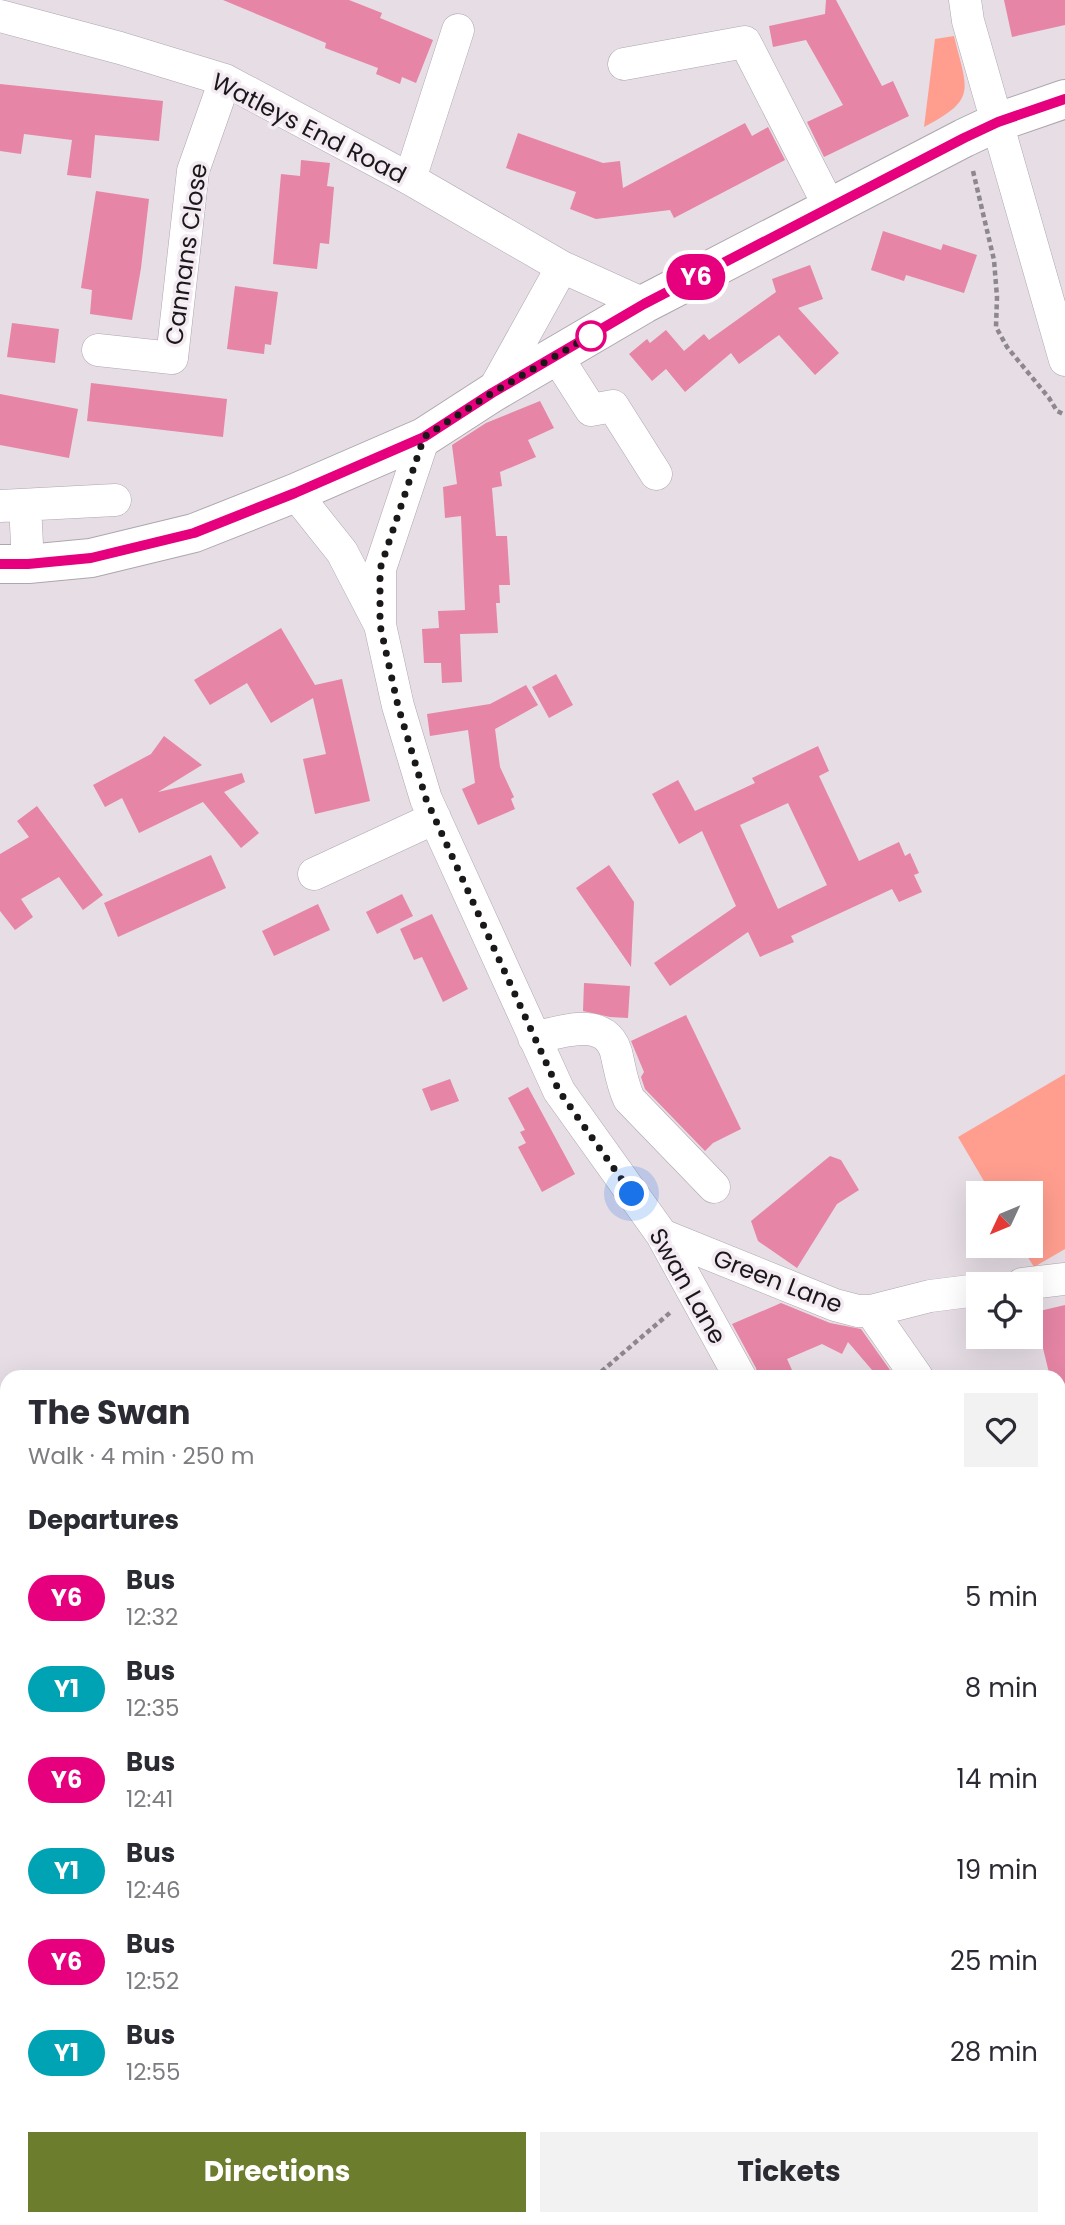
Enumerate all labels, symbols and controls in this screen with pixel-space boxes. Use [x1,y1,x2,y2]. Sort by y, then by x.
street label: Watleys End Road [206,65,412,191]
street label: Cannans Close [157,161,215,347]
line badge: Y6 [664,254,728,300]
text: Y6 [680,260,712,293]
unlabelled marker [576,321,606,351]
your location [614,1176,649,1211]
north arrow [966,1181,1043,1258]
map controls [966,1181,1043,1349]
street label: Swan Lane [642,1222,734,1350]
street label: Green Lane [709,1241,847,1321]
button: locate [966,1272,1043,1349]
text: The Swan [28,1389,191,1436]
button: heart [964,1393,1038,1467]
text: Walk · 4 min · 250 m [28,1440,254,1472]
text: Departures [28,1502,179,1538]
text: Bus [126,1562,175,1598]
text: 5 min [965,1579,1038,1615]
text: Y6 [51,1581,82,1614]
text: 12:32 [126,1601,178,1633]
text: Bus [126,1653,175,1689]
text: 8 min [965,1670,1038,1706]
text: Y1 [54,1672,79,1705]
text: 12:35 [126,1692,179,1724]
text: Bus [126,1744,175,1780]
text: 14 min [957,1761,1038,1797]
text: Y6 [51,1763,82,1796]
text: 12:41 [126,1783,173,1815]
text: Bus [126,1835,175,1871]
text: 19 min [957,1852,1038,1888]
text: Y1 [54,1854,79,1887]
text: 12:46 [126,1874,181,1906]
text: Bus [126,1926,175,1962]
text: 25 min [950,1943,1038,1979]
text: Y6 [51,1945,82,1978]
text: 12:52 [126,1965,179,1997]
text: Bus [126,2017,175,2053]
text: 28 min [950,2034,1038,2070]
text: Y1 [54,2036,79,2069]
text: 12:55 [126,2056,180,2088]
button: Directions [28,2132,526,2212]
button: Tickets [540,2132,1038,2212]

